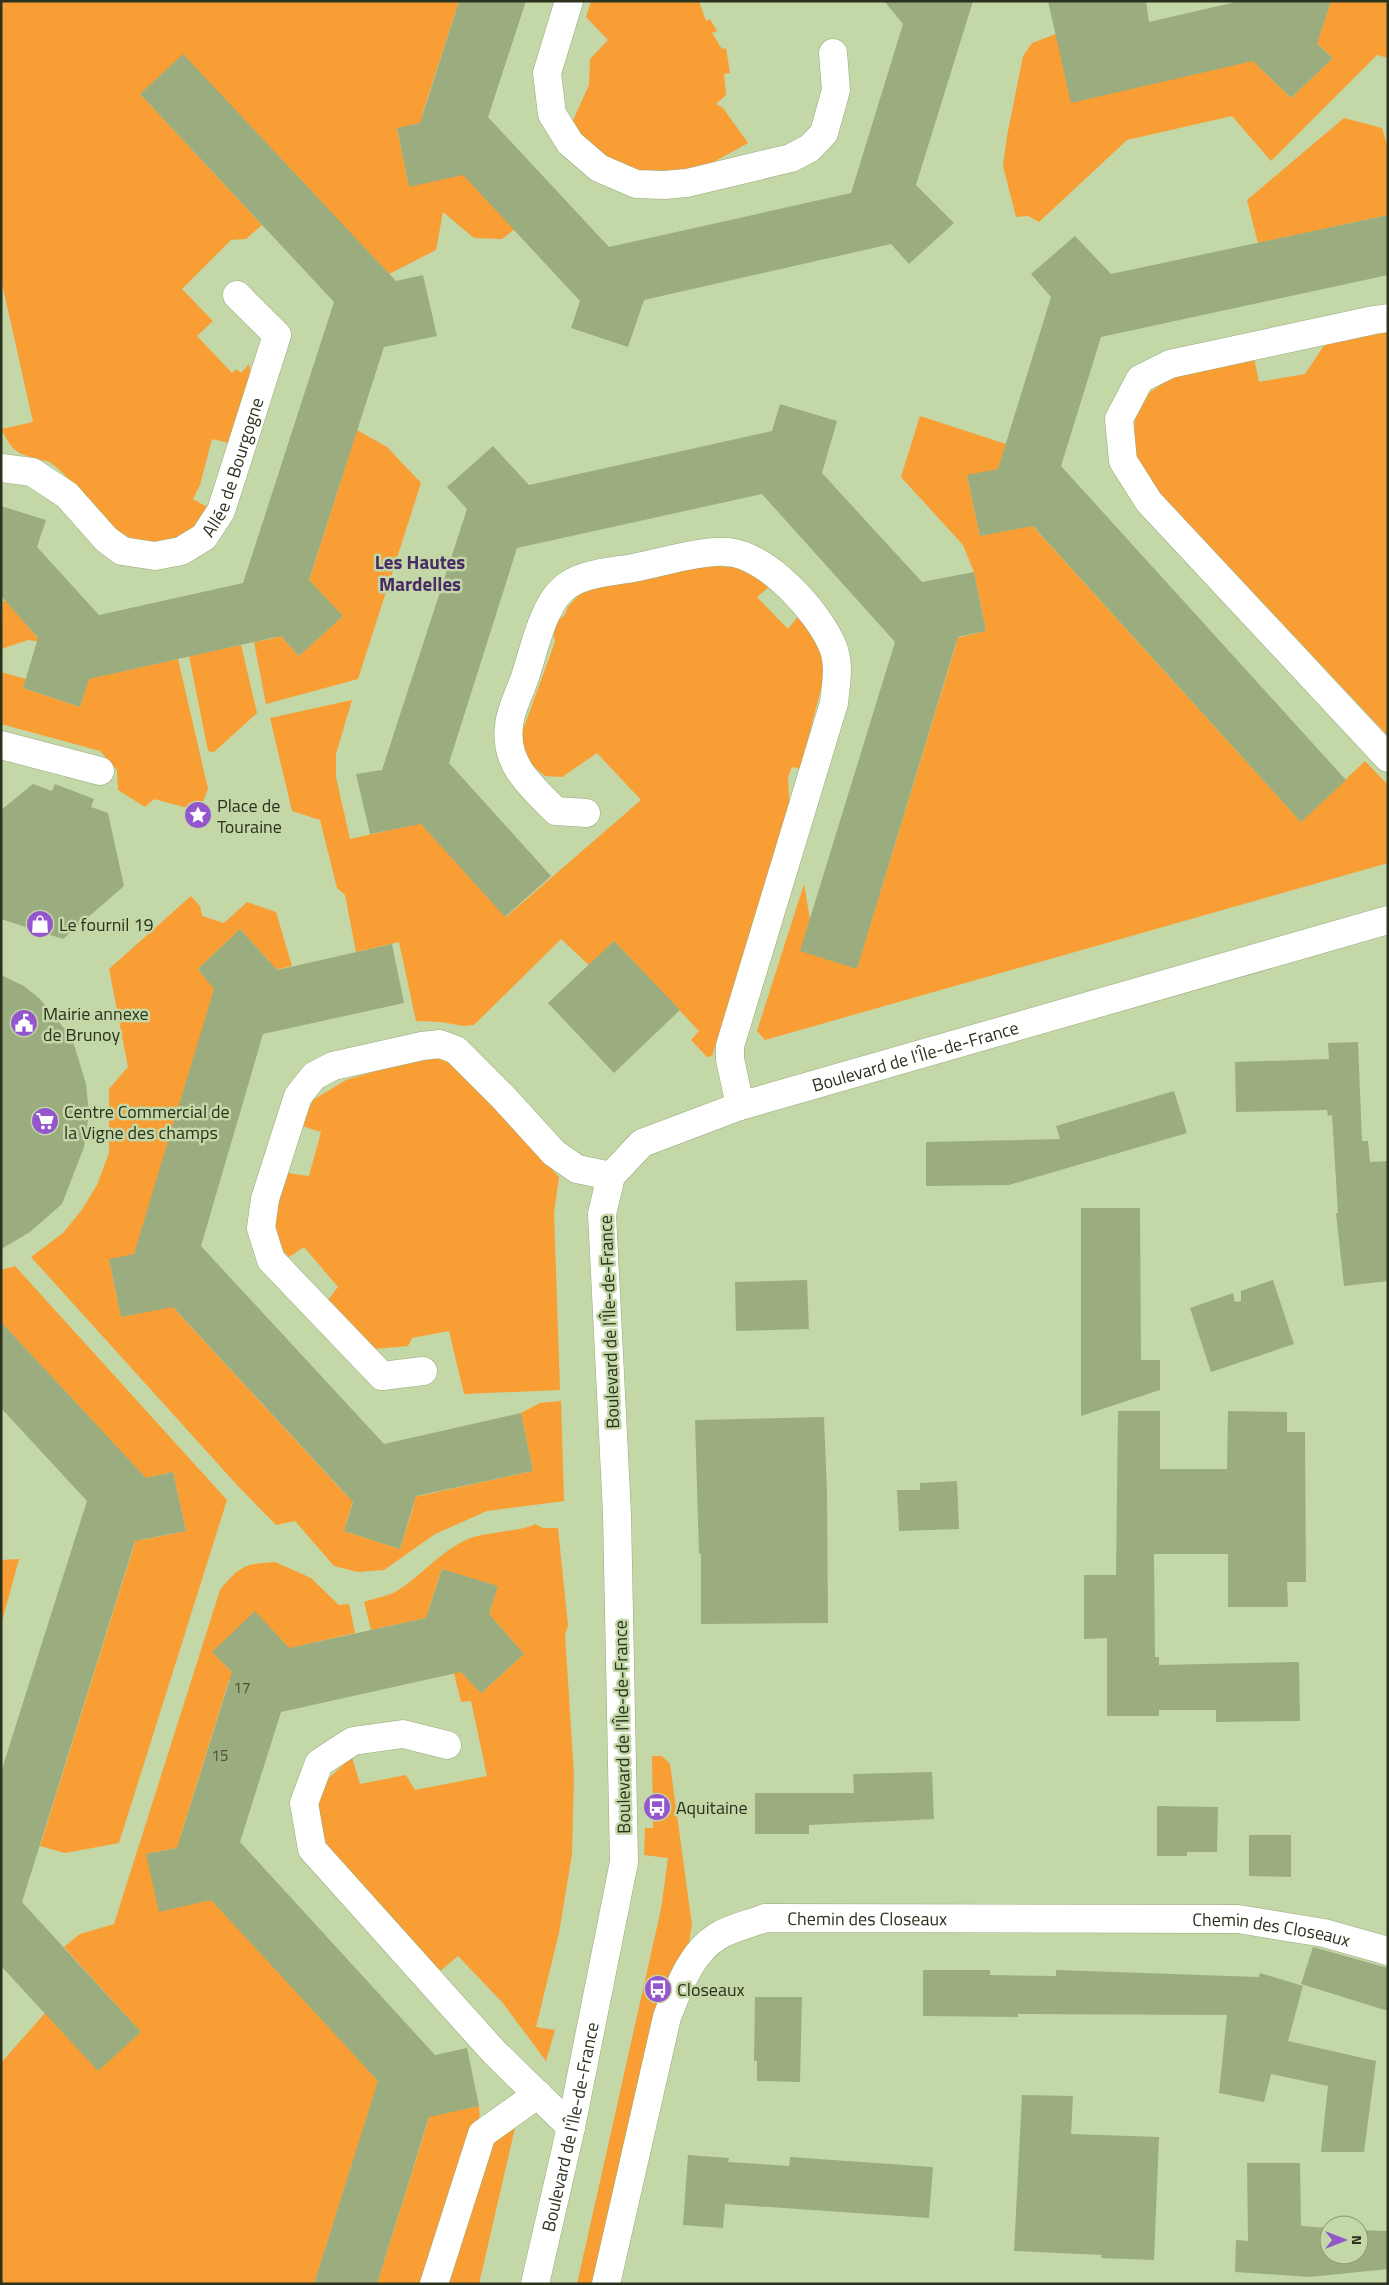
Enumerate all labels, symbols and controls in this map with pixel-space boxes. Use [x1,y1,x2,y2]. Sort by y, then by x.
street label: Allée de Bourgogne [194,394,270,542]
district label: Les Hautes Mardelles [375,547,465,598]
place label: Place de Touraine [217,792,282,840]
place icon: Place de Touraine [183,800,213,830]
shop icon: Le fournil 19 [25,909,55,939]
place label: Le fournil 19 [59,911,154,938]
place label: Mairie annexe de Brunoy [43,1000,149,1048]
public building icon: Mairie annexe de Brunoy [9,1008,39,1038]
street label: Boulevard de l'Île-de-France [809,1013,1022,1098]
place label: Centre Commercial de la Vigne des champs [64,1098,230,1146]
supermarket icon: Centre Commercial de la Vigne des champs [30,1106,60,1136]
street label: Boulevard de l'Île-de-France [592,1215,626,1429]
street label: Boulevard de l'Île-de-France [607,1620,637,1834]
house number: 17 [234,1676,250,1699]
house number: 15 [212,1744,228,1767]
bus stop icon: Aquitaine [642,1792,672,1822]
place label: Aquitaine [676,1794,748,1821]
street label: Chemin des Closeaux [787,1905,947,1932]
street label: Chemin des Closeaux [1192,1905,1354,1953]
bus stop icon: Closeaux [643,1974,673,2004]
place label: Closeaux [677,1976,745,2003]
street label: Boulevard de l'Île-de-France [534,2020,605,2234]
north arrow [1319,2215,1369,2265]
text: N [1347,2235,1368,2245]

